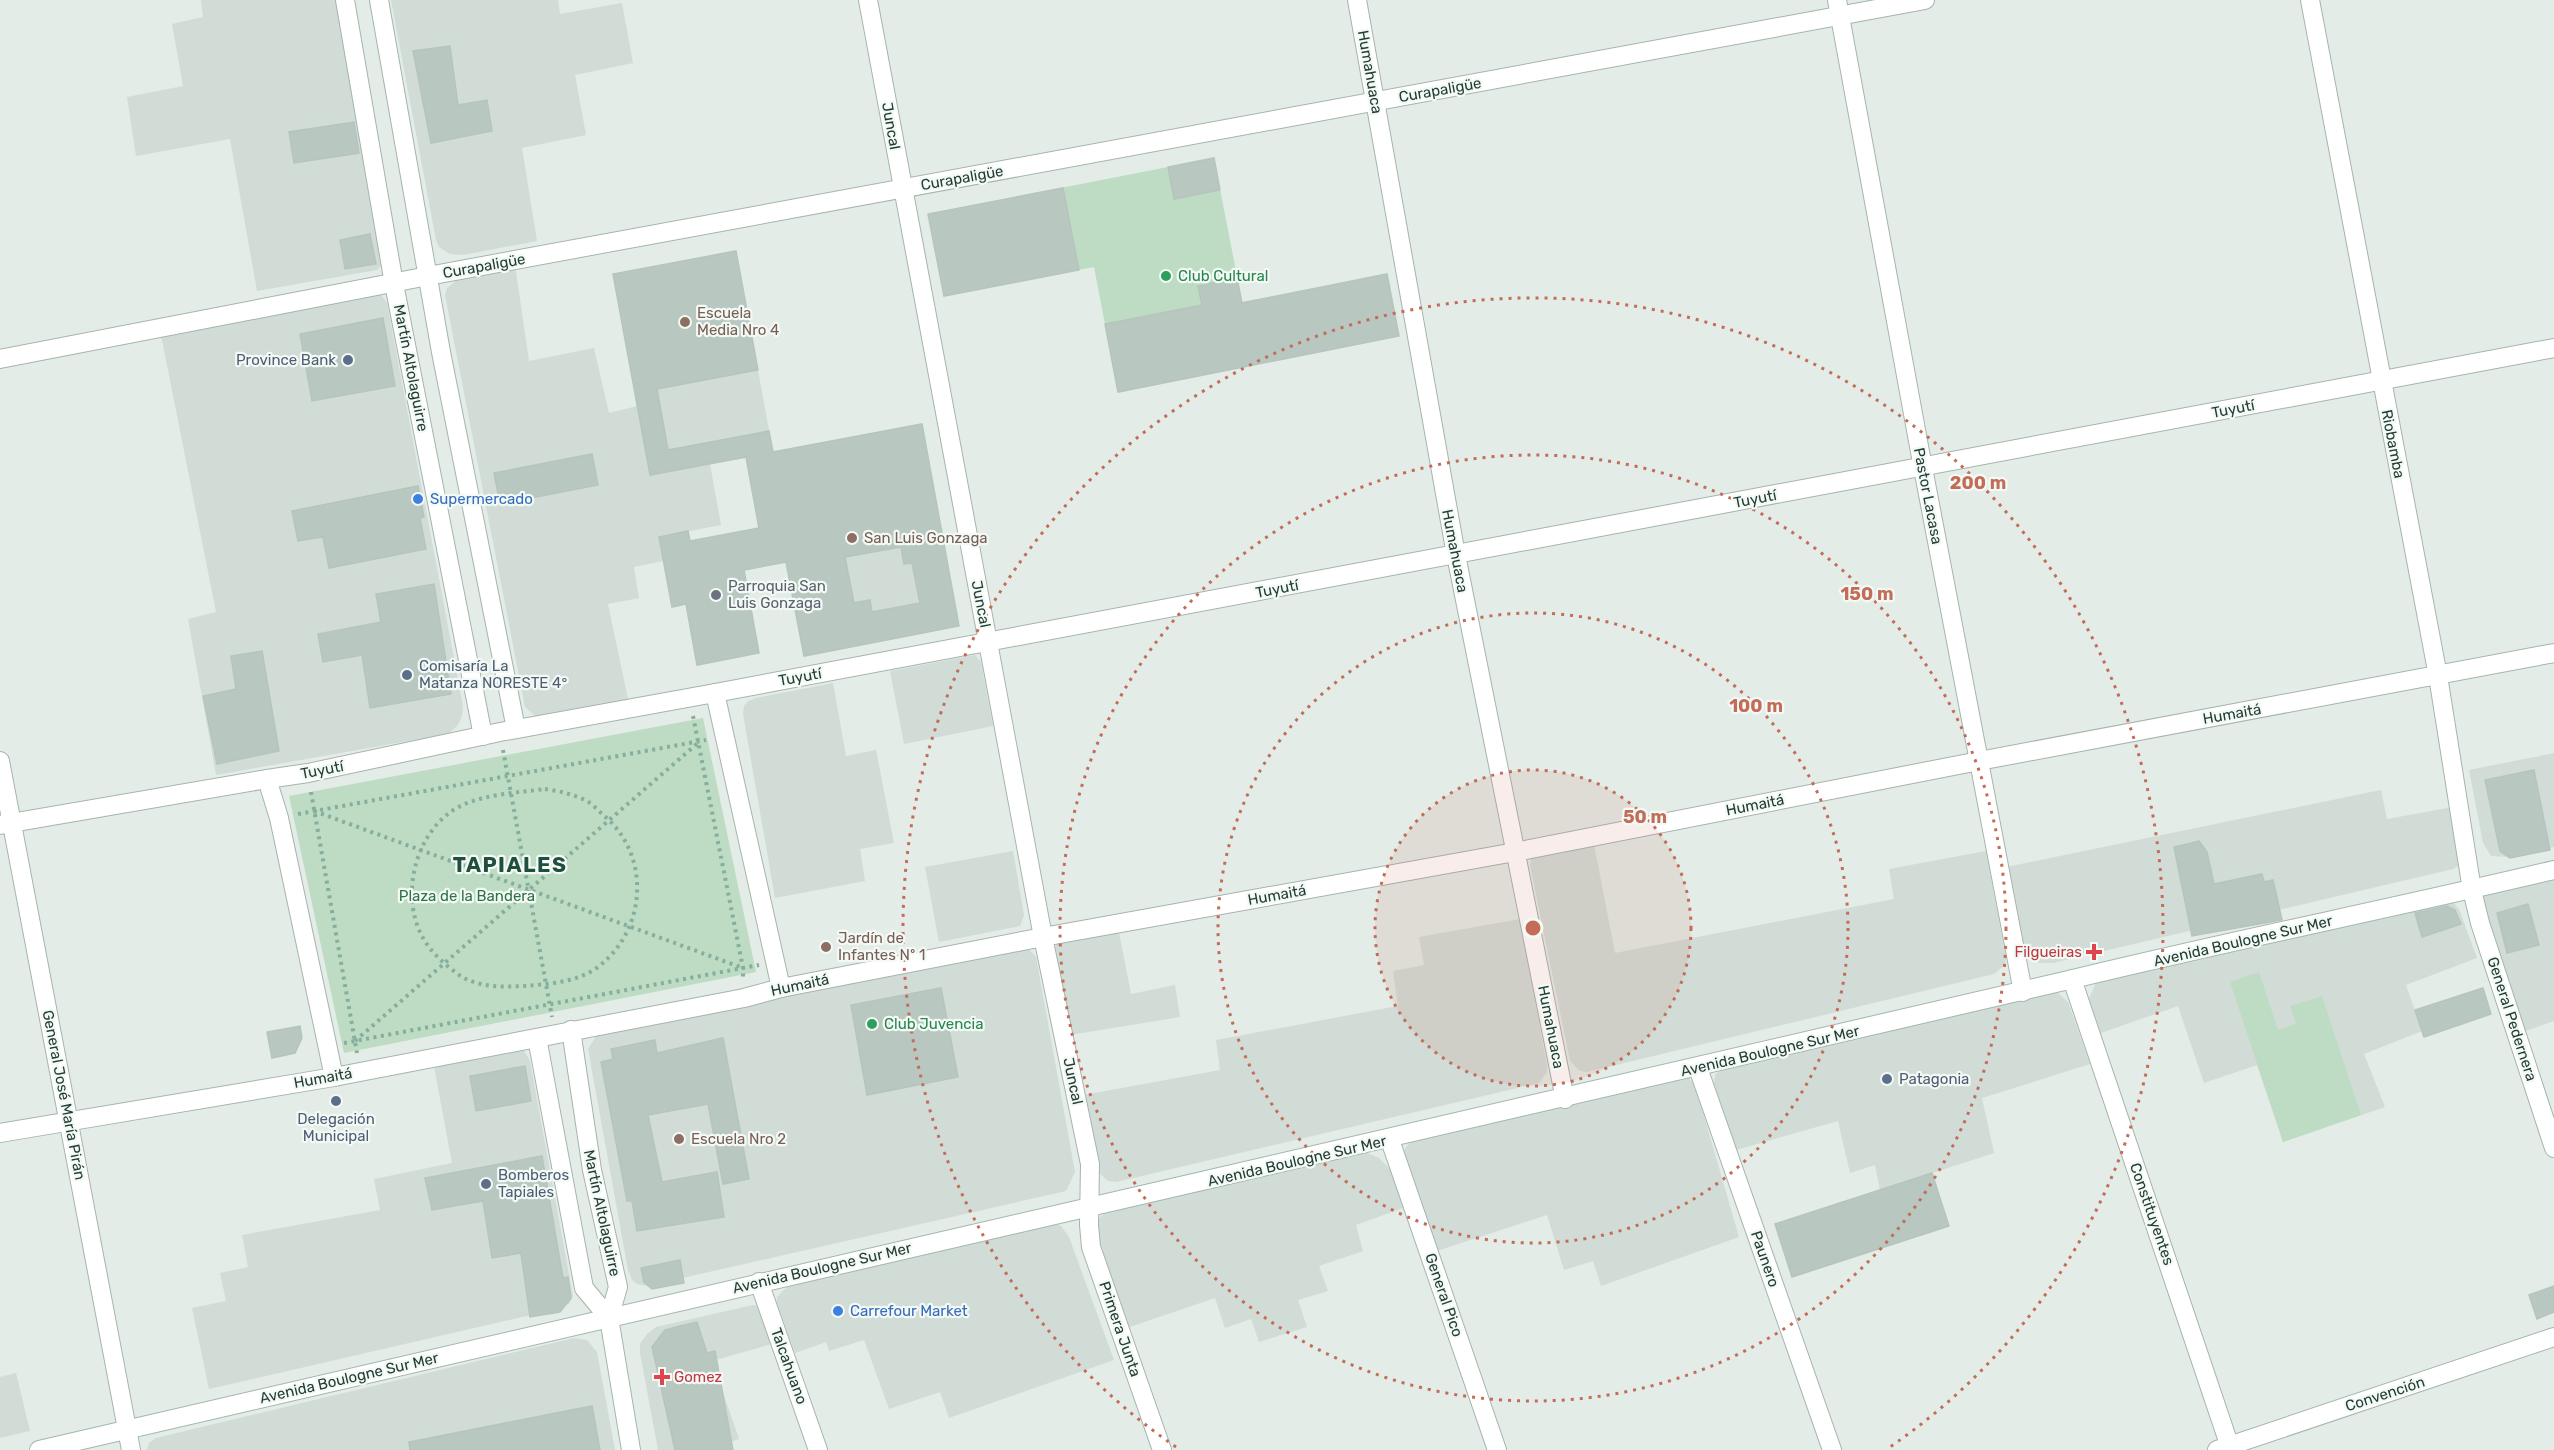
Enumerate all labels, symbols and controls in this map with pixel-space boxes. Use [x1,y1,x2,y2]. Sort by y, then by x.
street label: Humahuaca [1354,29,1386,115]
street label: Curapaligüe [1397,74,1483,106]
street label: Juncal [878,101,904,151]
street label: Curapaligüe [919,162,1005,194]
street label: Curapaligüe [441,250,527,282]
place label: Club Cultural [1178,267,1268,285]
marker: Club Cultural [1159,269,1173,283]
street label: Martín Altolaguirre [390,303,432,433]
place label: Escuela Media Nro 4 [697,304,779,339]
marker: Escuela Media Nro 4 [678,315,692,329]
place label: Province Bank [236,351,336,369]
marker: Province Bank [341,353,355,367]
street label: Tuyutí [2210,396,2257,422]
street label: Riobamba [2378,408,2408,480]
street label: Pastor Lacasa [1910,446,1946,546]
text: 200 m [1950,472,2006,494]
street label: Tuyutí [1732,486,1779,512]
place label: Supermercado [430,490,533,508]
marker: Supermercado [411,492,425,506]
street label: Humahuaca [1438,508,1472,594]
place label: San Luis Gonzaga [864,529,988,547]
marker: San Luis Gonzaga [845,531,859,545]
street label: Tuyutí [1254,576,1301,602]
place label: Parroquia San Luis Gonzaga [728,577,826,612]
street label: Juncal [968,579,994,629]
text: 150 m [1840,583,1894,605]
marker: Parroquia San Luis Gonzaga [709,588,723,602]
place label: Comisaría La Matanza NORESTE 4° [419,657,567,692]
street label: Tuyutí [777,664,824,690]
marker: Comisaría La Matanza NORESTE 4° [400,668,414,682]
text: 100 m [1729,695,1783,717]
street label: Humaitá [2201,700,2263,728]
street label: Tuyutí [299,757,346,783]
street label: Humaitá [1724,791,1786,819]
text: 50 m [1623,806,1667,828]
district label: TAPIALES [453,852,567,877]
street label: Humaitá [1246,881,1308,909]
park label: Plaza de la Bandera [399,887,535,905]
street label: Avenida Boulogne Sur Mer [2152,912,2334,970]
centre of rings [1523,918,1543,938]
place label: Jardín de Infantes Nº 1 [838,929,926,964]
marker: Jardín de Infantes Nº 1 [819,940,833,954]
place label: Filgueiras [2014,943,2082,961]
marker: Filgueiras [2087,945,2101,959]
street label: General Pedernera [2483,955,2541,1083]
street label: Humaitá [769,970,831,1000]
street label: Humahuaca [1534,984,1568,1070]
street label: General José María Pirán [39,1008,89,1182]
place label: Club Juvencia [884,1015,983,1033]
marker: Club Juvencia [865,1017,879,1031]
street label: Avenida Boulogne Sur Mer [1679,1022,1861,1080]
street label: Juncal [1059,1056,1087,1106]
street label: Humaitá [292,1064,354,1092]
place label: Patagonia [1899,1070,1969,1088]
marker: Patagonia [1880,1072,1894,1086]
marker: Delegación Municipal [329,1094,343,1108]
place label: Delegación Municipal [297,1110,375,1145]
place label: Escuela Nro 2 [691,1130,786,1148]
marker: Escuela Nro 2 [672,1132,686,1146]
street label: Avenida Boulogne Sur Mer [1206,1132,1388,1190]
street label: Martín Altolaguirre [580,1148,624,1278]
street label: Constituyentes [2126,1160,2178,1268]
place label: Bomberos Tapiales [498,1166,569,1201]
marker: Bomberos Tapiales [479,1177,493,1191]
street label: Paunero [1747,1228,1783,1290]
street label: Avenida Boulogne Sur Mer [731,1239,913,1297]
street label: General Pico [1421,1251,1467,1339]
street label: Primera Junta [1095,1279,1145,1379]
place label: Carrefour Market [850,1302,968,1320]
marker: Carrefour Market [831,1304,845,1318]
street label: Talcahuano [767,1325,811,1407]
street label: Avenida Boulogne Sur Mer [258,1349,440,1407]
place label: Gomez [674,1368,723,1386]
marker: Gomez [655,1370,669,1384]
street label: Convención [2343,1373,2427,1415]

